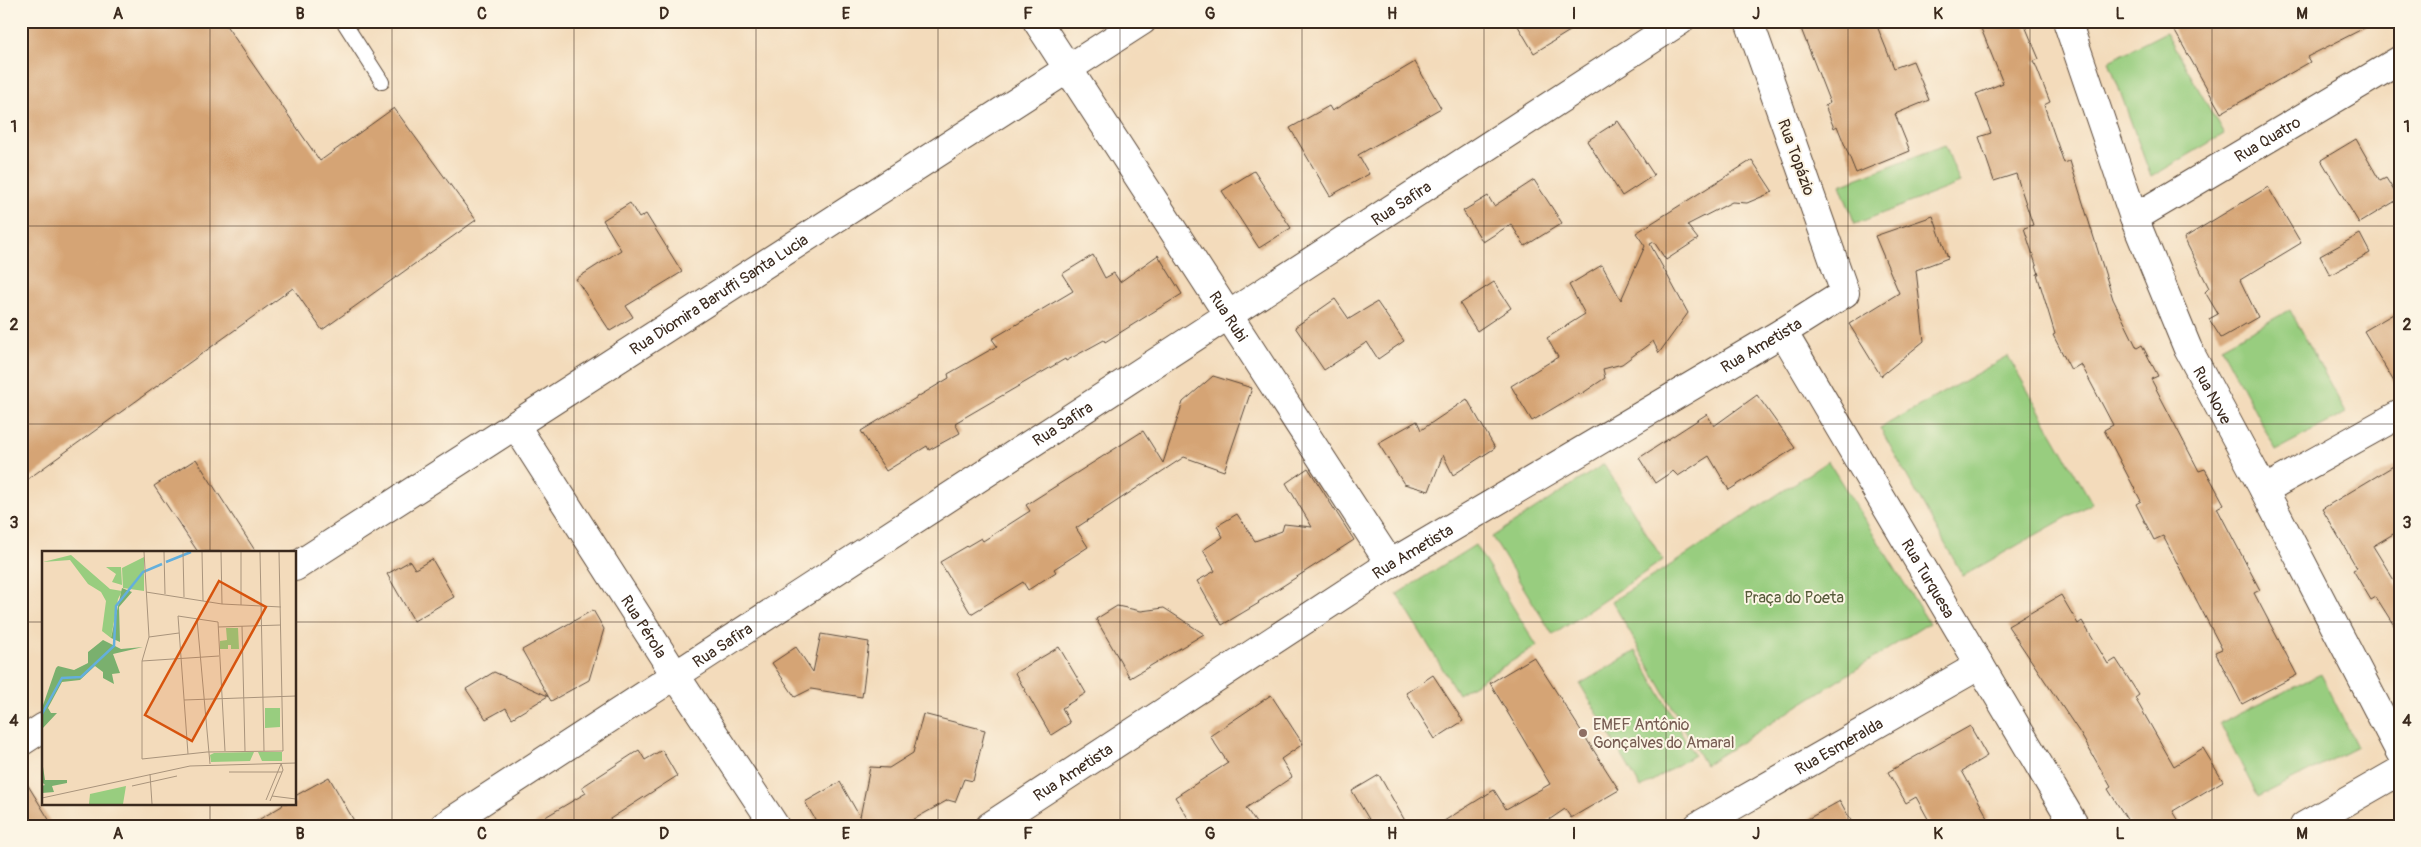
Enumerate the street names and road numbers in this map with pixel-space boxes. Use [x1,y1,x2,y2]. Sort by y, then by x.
street label: Rua Quatro [2231,112,2305,167]
street label: Rua Topázio [1773,116,1819,199]
street label: Rua Safira [1368,177,1435,230]
street label: Rua Diomira Baruffi Santa Lucia [626,230,812,360]
street label: Rua Rubi [1204,288,1252,346]
street label: Rua Ametista [1717,314,1806,378]
street label: Rua Nove [2188,363,2236,428]
street label: Rua Safira [1029,397,1097,451]
street label: Rua Ametista [1369,520,1457,584]
street label: Rua Turquesa [1897,536,1959,622]
street label: Rua Pérola [616,592,671,662]
street label: Rua Safira [689,619,757,672]
street label: Rua Esmeralda [1792,714,1887,780]
street label: Rua Ametista [1030,739,1117,806]

